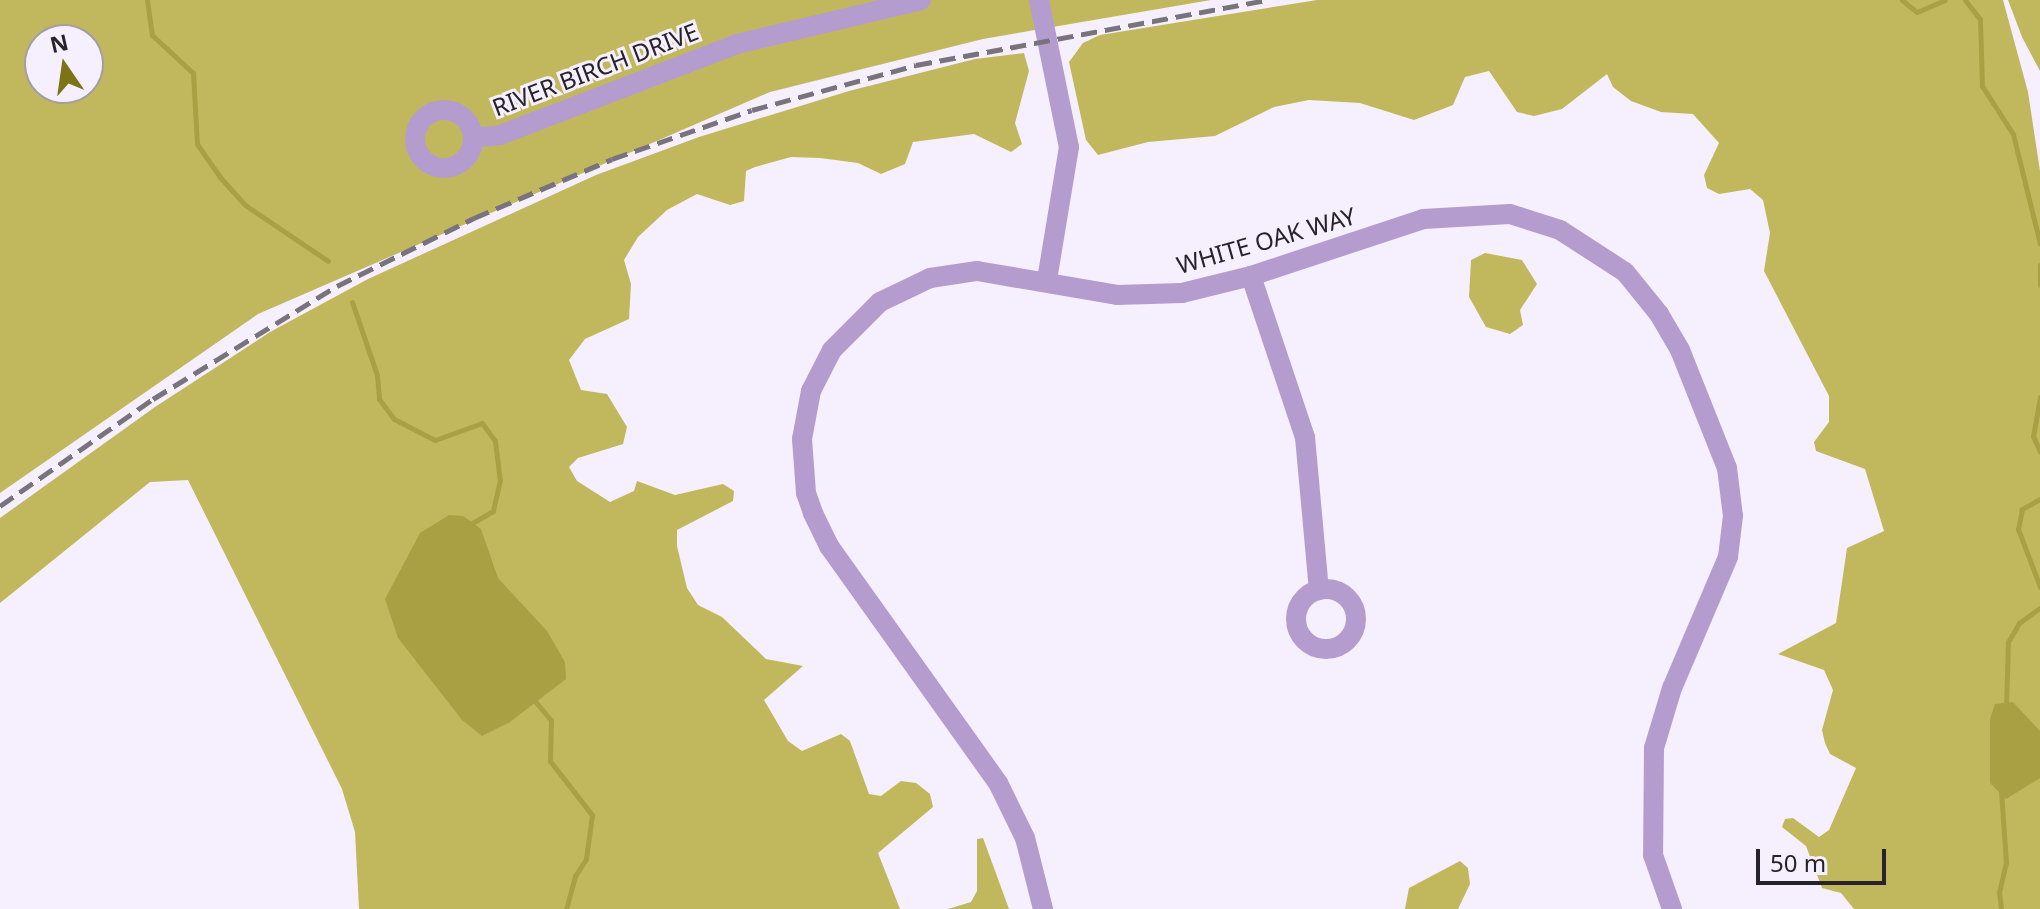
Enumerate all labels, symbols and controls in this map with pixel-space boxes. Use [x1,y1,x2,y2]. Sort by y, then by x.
street label: RIVER BIRCH DRIVE [488,16,702,122]
north arrow [24,24,104,104]
text: N [47,26,71,59]
street label: WHITE OAK WAY [1173,201,1359,279]
scale bar [1760,833,1890,883]
text: 50 m [1770,846,1826,879]

